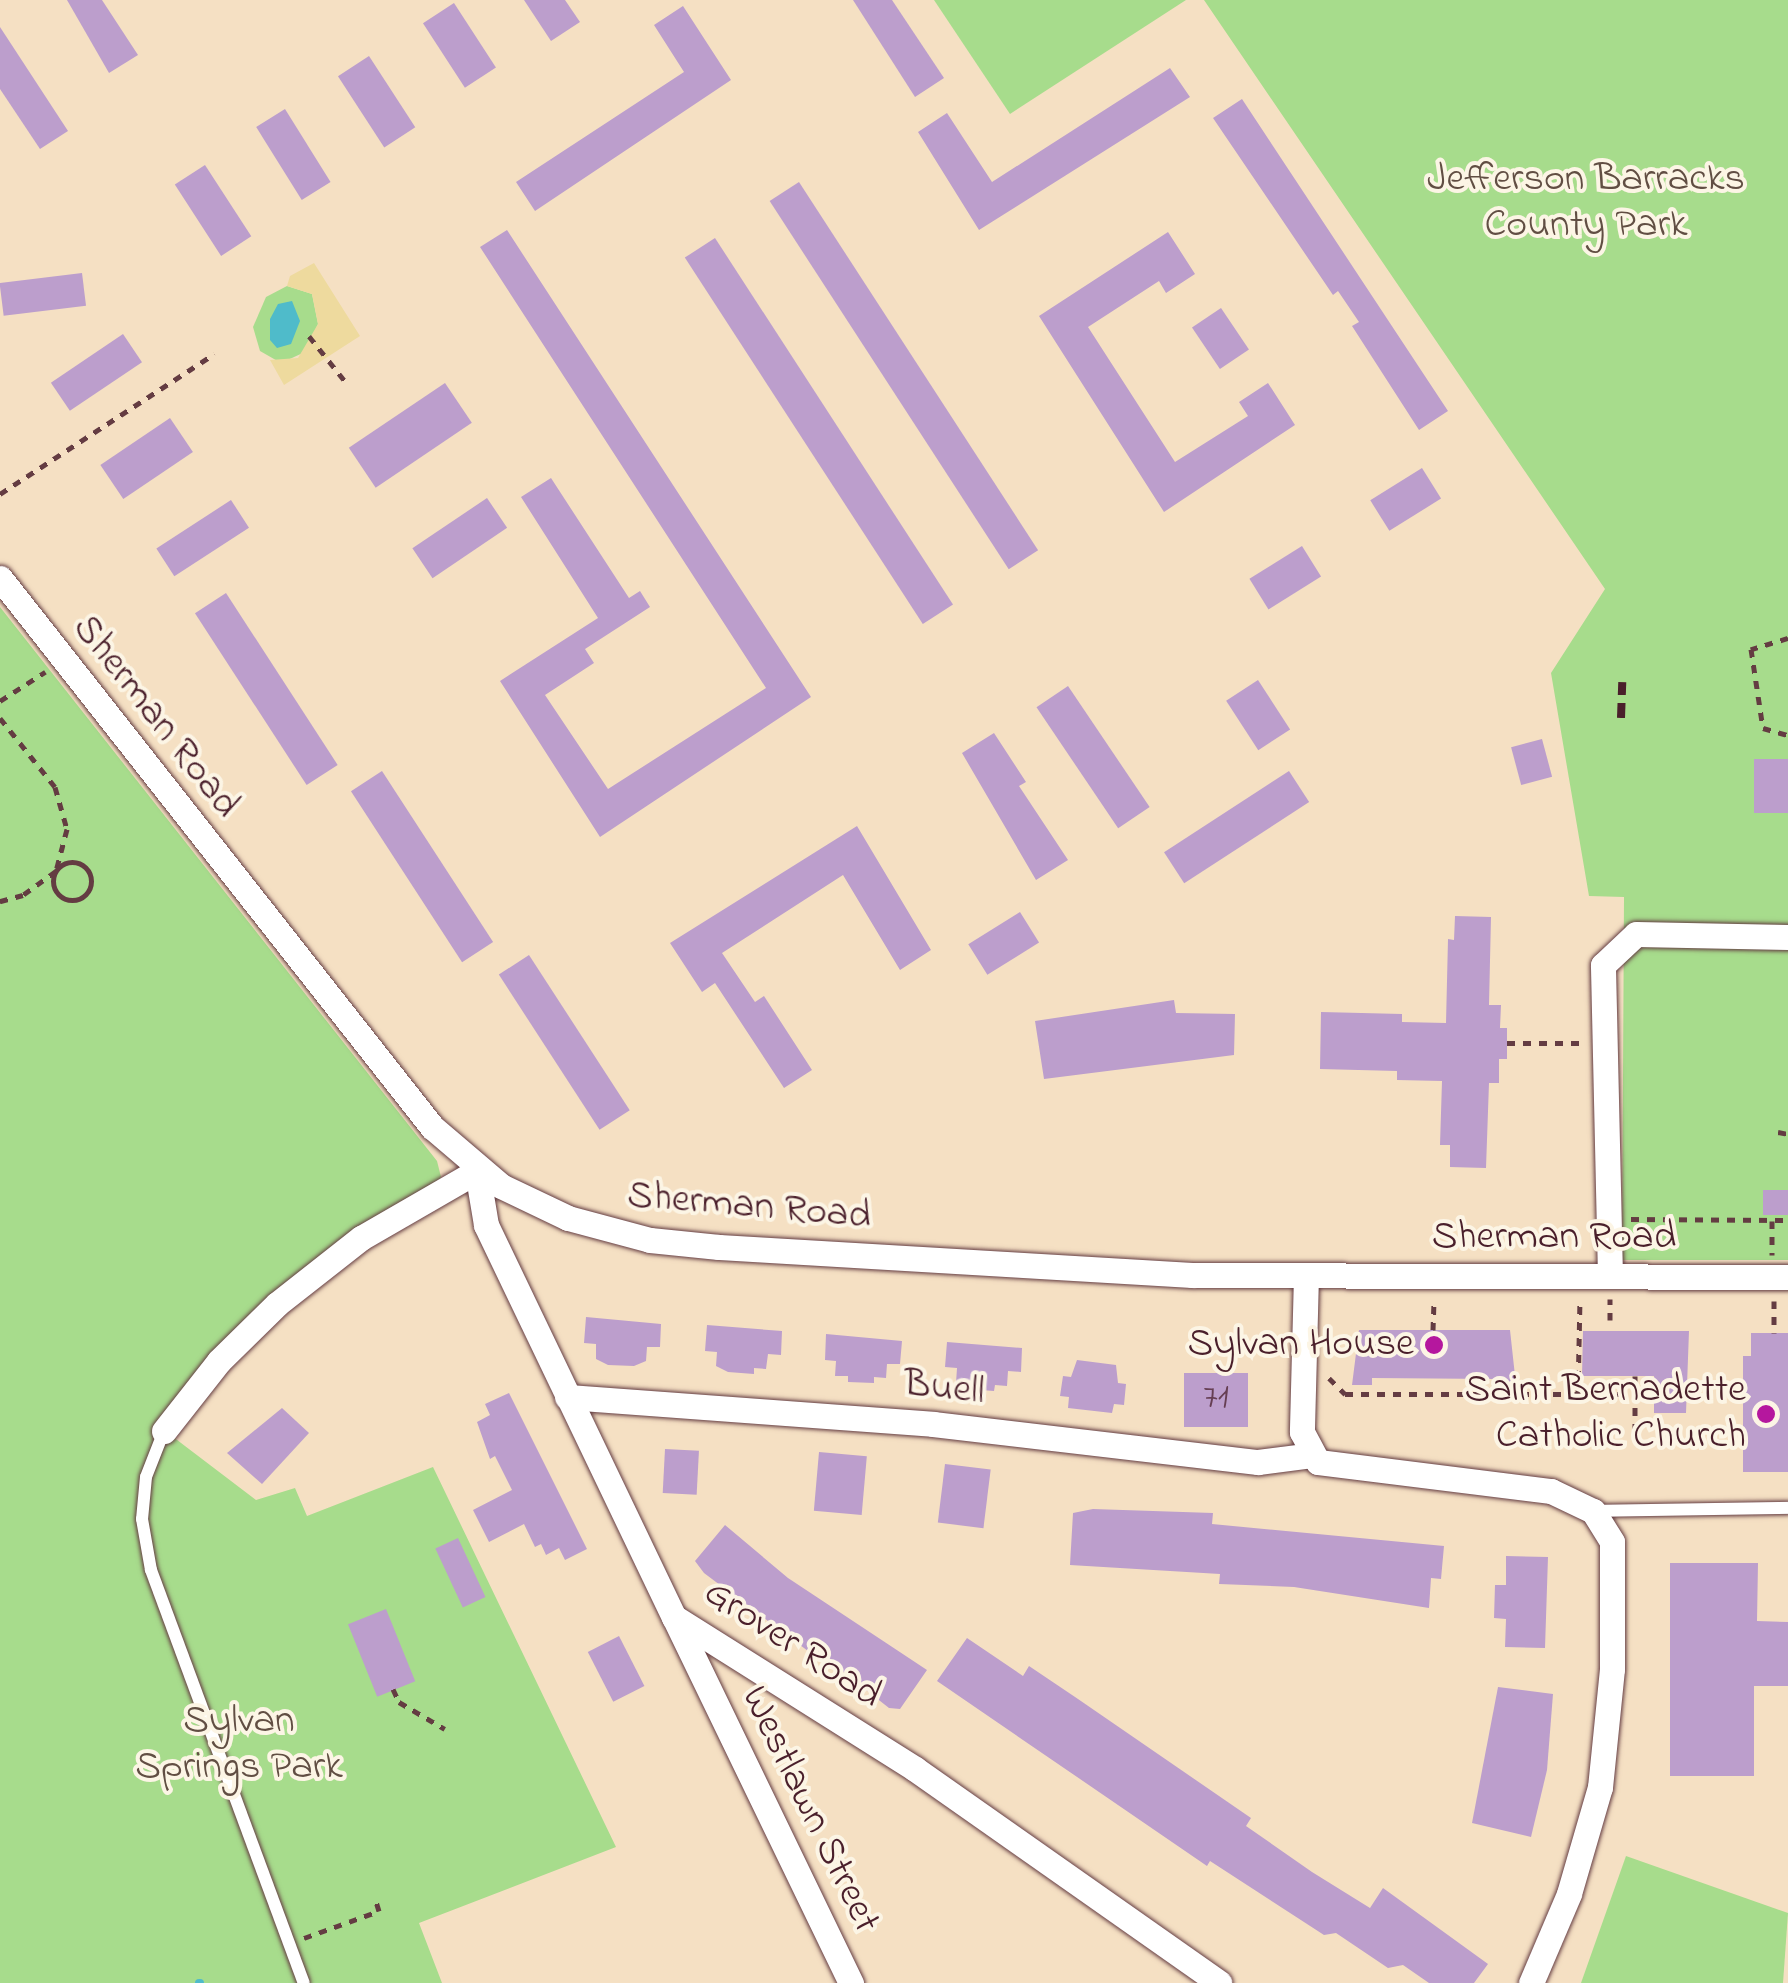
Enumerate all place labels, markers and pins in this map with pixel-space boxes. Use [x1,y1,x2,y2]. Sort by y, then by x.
place label: Sylvan House [1188,1321,1414,1369]
marker: Sylvan House [1423,1334,1445,1356]
place label: Saint Bernadette Catholic Church [1465,1367,1746,1461]
marker: Saint Bernadette Catholic Church [1755,1403,1777,1425]

